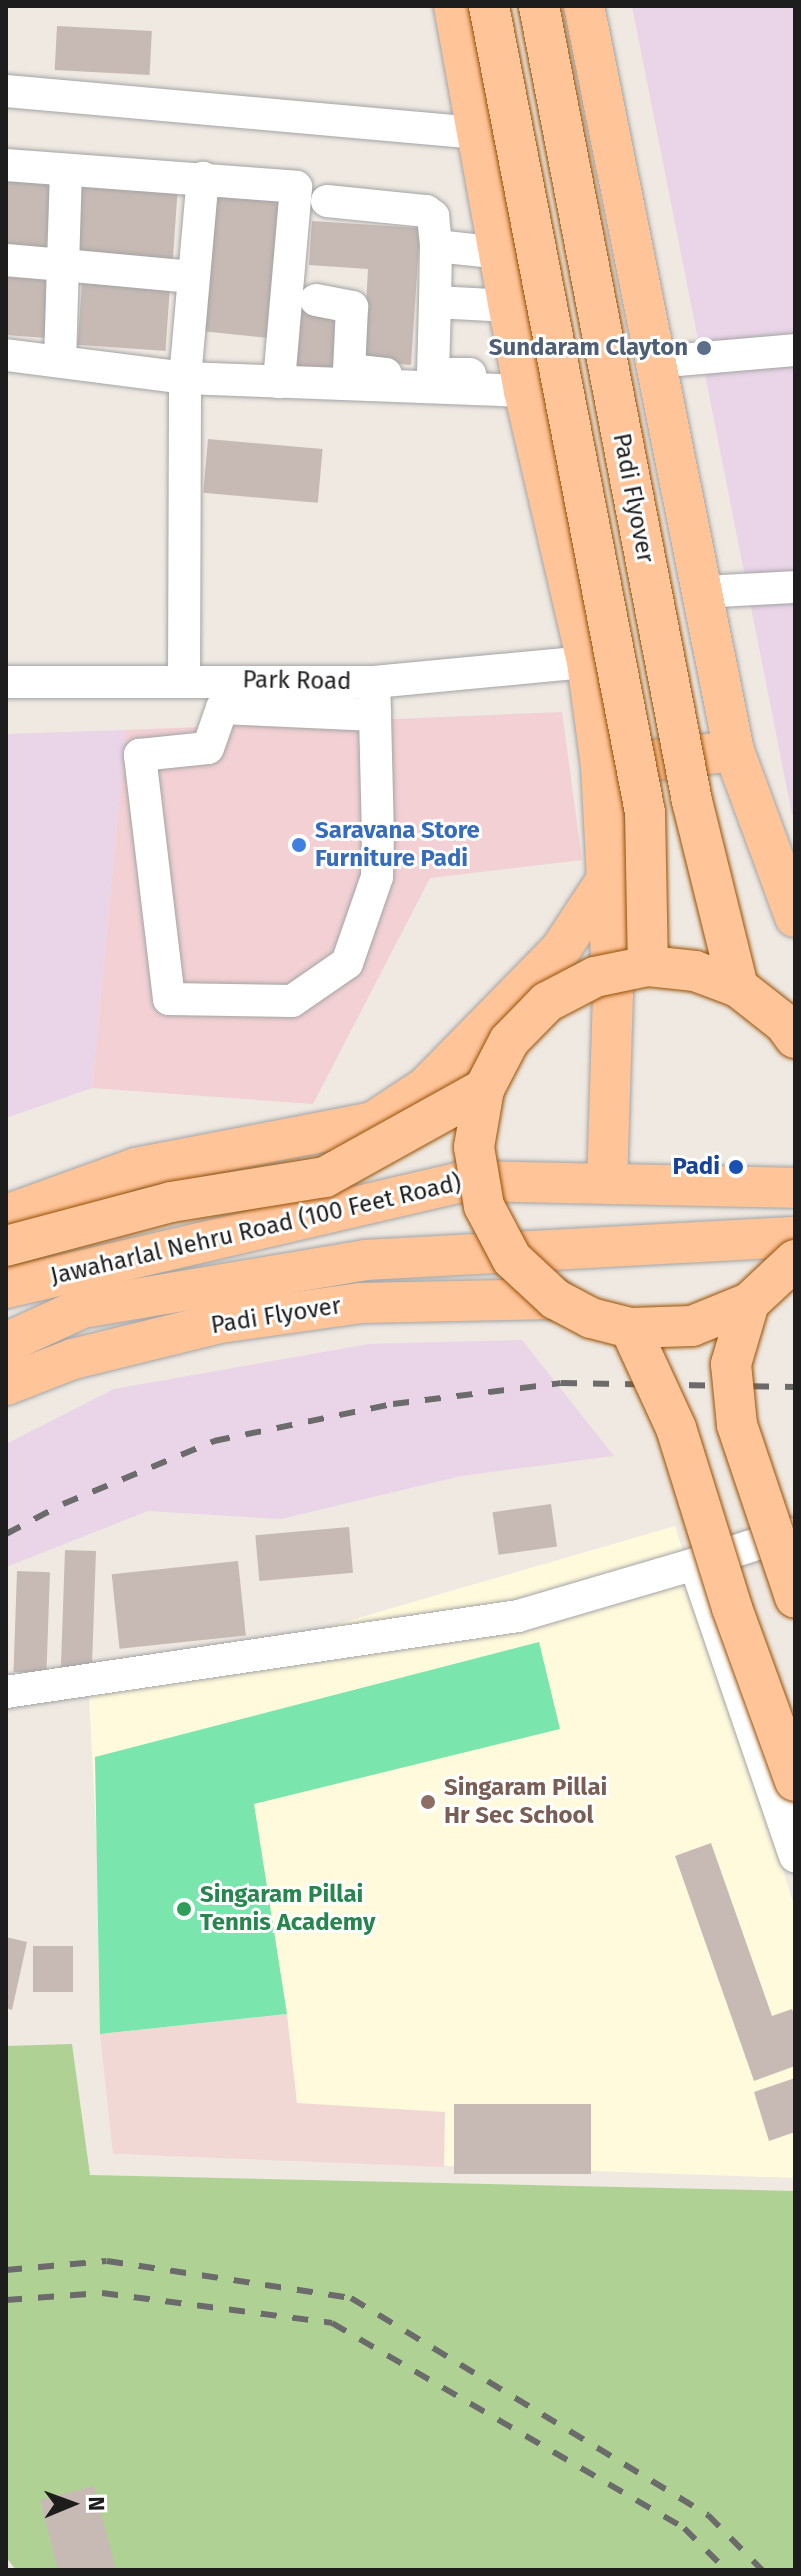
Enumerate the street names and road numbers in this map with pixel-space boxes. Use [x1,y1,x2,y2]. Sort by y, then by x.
street label: Padi Flyover [606,431,660,565]
street label: Park Road [242,666,352,696]
street label: Jawaharlal Nehru Road (100 Feet Road) [48,1169,464,1291]
street label: Padi Flyover [209,1292,343,1340]

